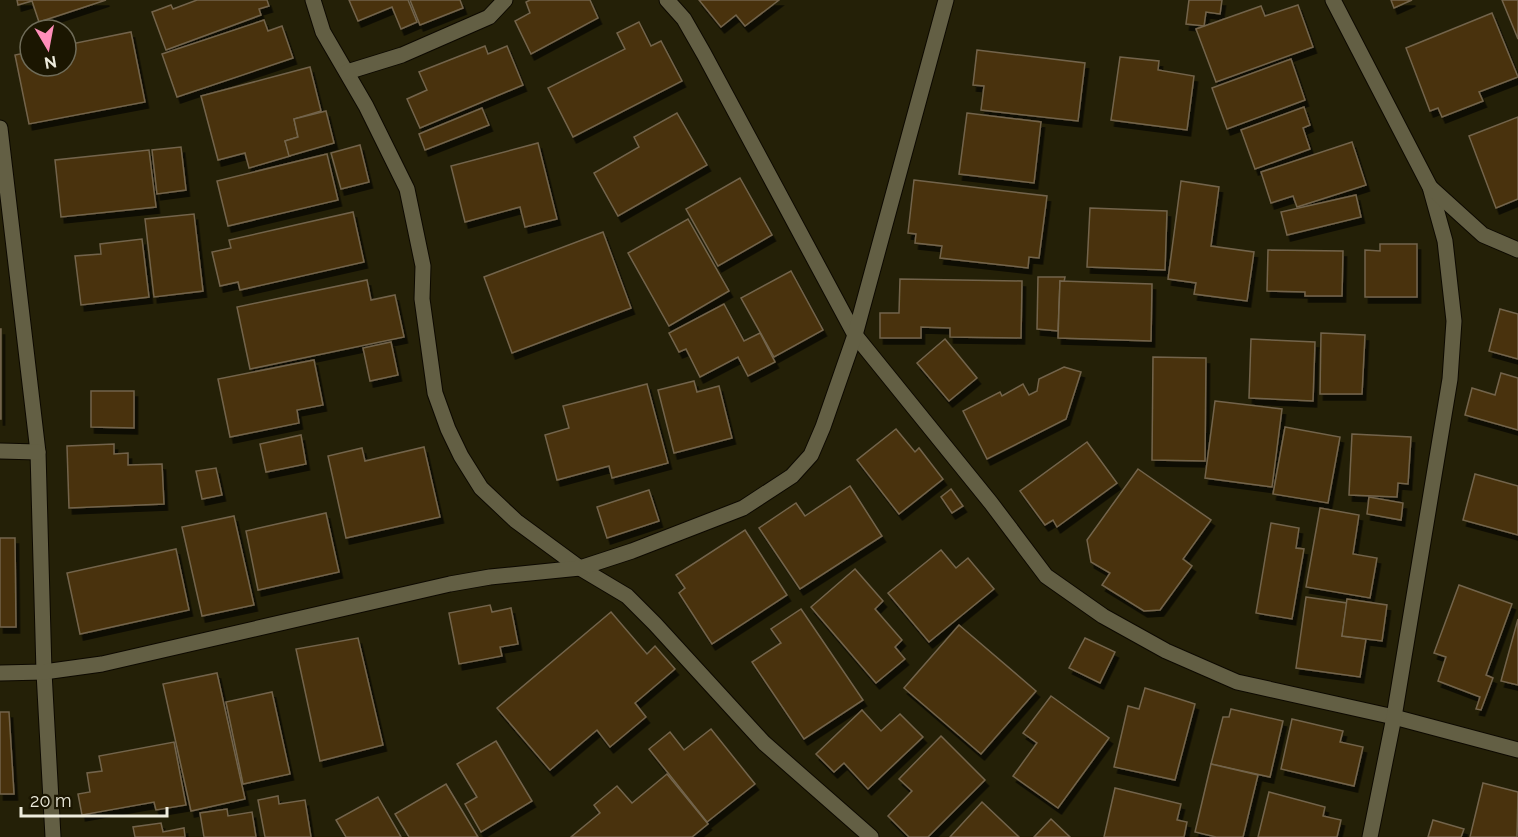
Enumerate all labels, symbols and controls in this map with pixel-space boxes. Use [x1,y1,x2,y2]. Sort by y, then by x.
north arrow [18,18,78,78]
text: N [43,52,58,73]
scale bar [21,780,166,818]
text: 20 m [30,790,72,811]

